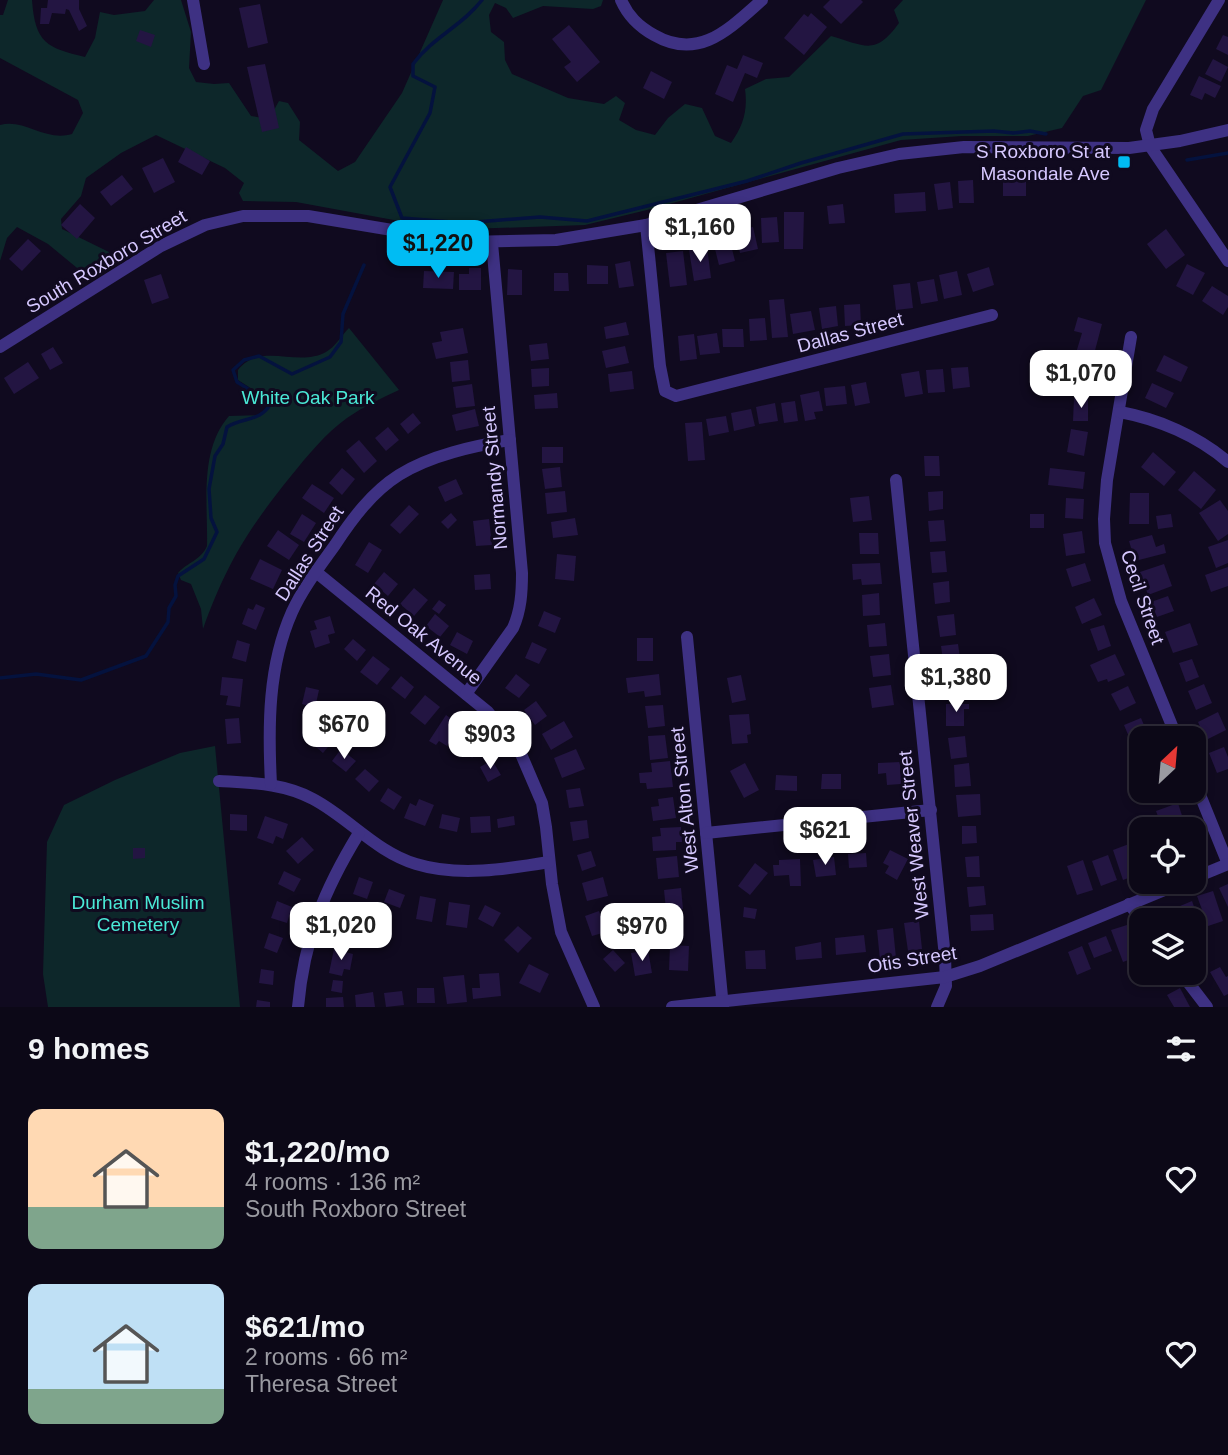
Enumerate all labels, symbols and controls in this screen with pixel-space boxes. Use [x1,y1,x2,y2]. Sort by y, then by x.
place label: S Roxboro St at Masondale Ave [976,141,1111,184]
marker: S Roxboro St at Masondale Ave [1116,154,1132,170]
pin: $1,160 [643,204,757,264]
street label: South Roxboro Street [23,205,191,317]
text: $1,160 [665,214,735,240]
pin: $1,220 [381,220,495,280]
text: $1,220 [403,230,473,256]
street label: Dallas Street [795,308,906,357]
pin: $1,070 [1024,350,1138,410]
text: $1,070 [1046,360,1116,386]
park label: White Oak Park [241,387,375,408]
street label: Normandy Street [478,405,511,550]
street label: Dallas Street [271,501,348,605]
street label: Cecil Street [1117,547,1169,648]
street label: Red Oak Avenue [361,582,486,689]
pin: $1,380 [899,654,1013,714]
text: $1,380 [921,664,991,690]
pin: $670 [303,702,385,761]
text: $670 [318,711,370,737]
pin: $903 [449,712,531,771]
text: $903 [464,721,516,747]
street label: West Alton Street [666,725,703,874]
north arrow [1129,726,1206,803]
map controls [1129,726,1206,985]
street label: West Weaver Street [894,749,933,920]
pin: $621 [784,808,866,867]
text: $621 [799,817,851,843]
button: locate [1129,817,1206,894]
park label: Durham Muslim Cemetery [71,892,205,935]
pin: $1,020 [284,902,398,962]
pin: $970 [601,904,683,963]
button: layers [1129,908,1206,985]
text: $1,020 [306,912,376,938]
text: $970 [616,913,668,939]
street label: Otis Street [866,942,959,977]
icon: filters [1162,1030,1200,1068]
text: 9 homes [28,1032,150,1065]
text: $1,220/mo [245,1135,390,1168]
icon: home [84,1137,168,1221]
icon: heart [1162,1160,1200,1198]
text: 4 rooms · 136 m² [245,1169,420,1195]
text: South Roxboro Street [245,1196,466,1222]
text: $621/mo [245,1310,365,1343]
icon: home [84,1312,168,1396]
icon: heart [1162,1335,1200,1373]
text: 2 rooms · 66 m² [245,1344,407,1370]
text: Theresa Street [245,1371,397,1397]

